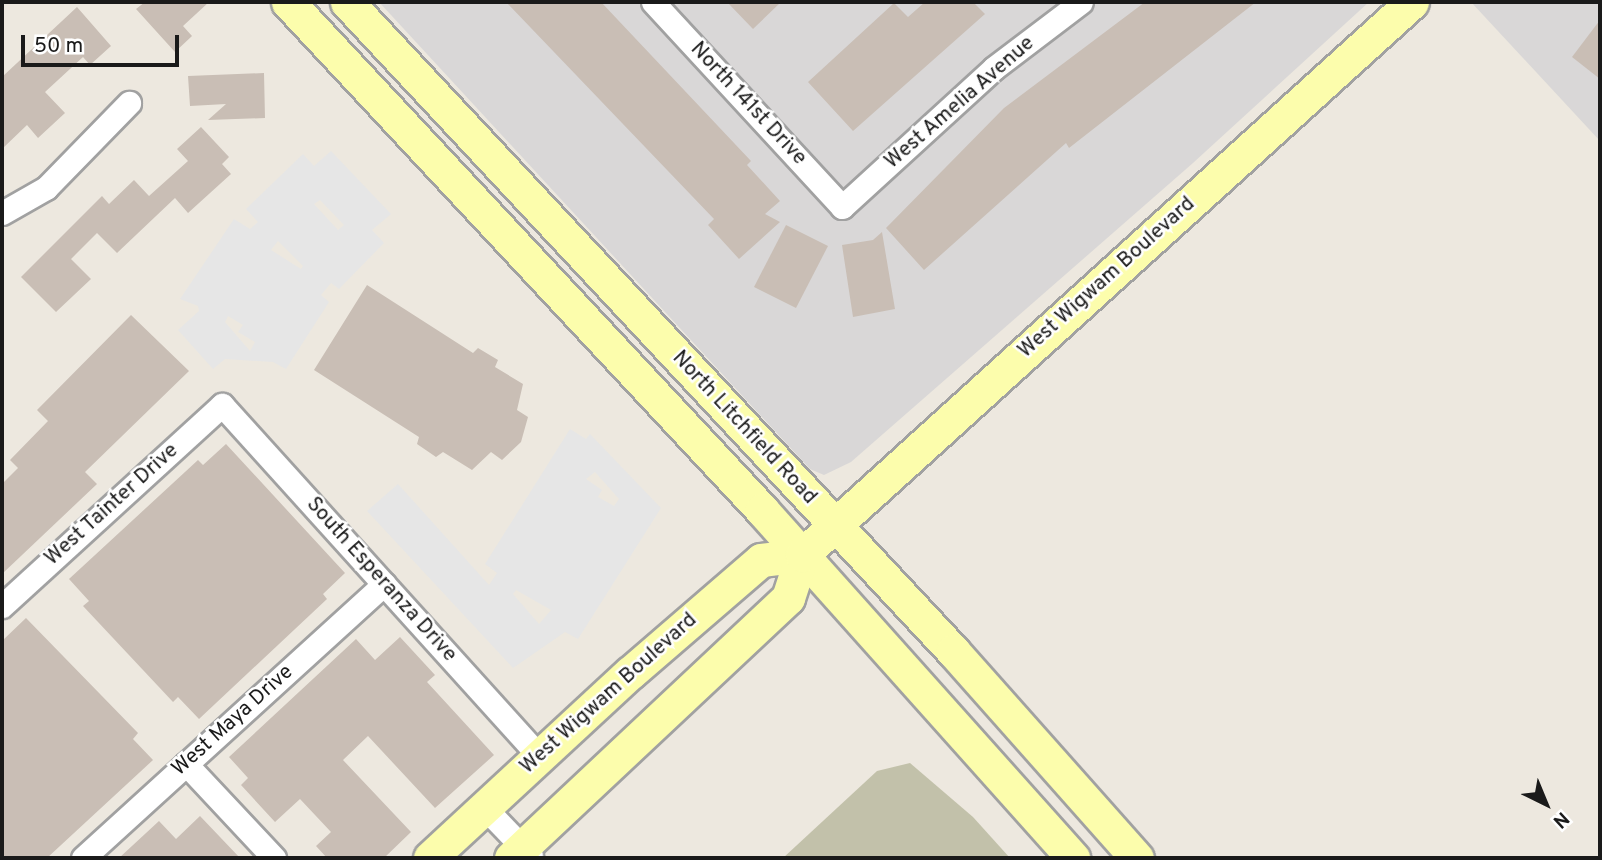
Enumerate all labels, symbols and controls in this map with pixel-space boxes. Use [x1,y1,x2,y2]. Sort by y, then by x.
scale bar [24,21,182,65]
street label: West Amelia Avenue [879,31,1041,175]
text: 50 m [34,33,83,60]
street label: North 141st Drive [684,37,812,171]
street label: West Wigwam Boulevard [1013,192,1201,364]
street label: North Litchfield Road [666,346,822,510]
street label: West Tainter Drive [40,438,184,572]
street label: South Esperanza Drive [300,492,462,668]
street label: West Wigwam Boulevard [515,608,703,780]
street label: West Maya Drive [167,660,299,782]
north arrow [1511,769,1581,839]
text: N [1547,806,1573,833]

